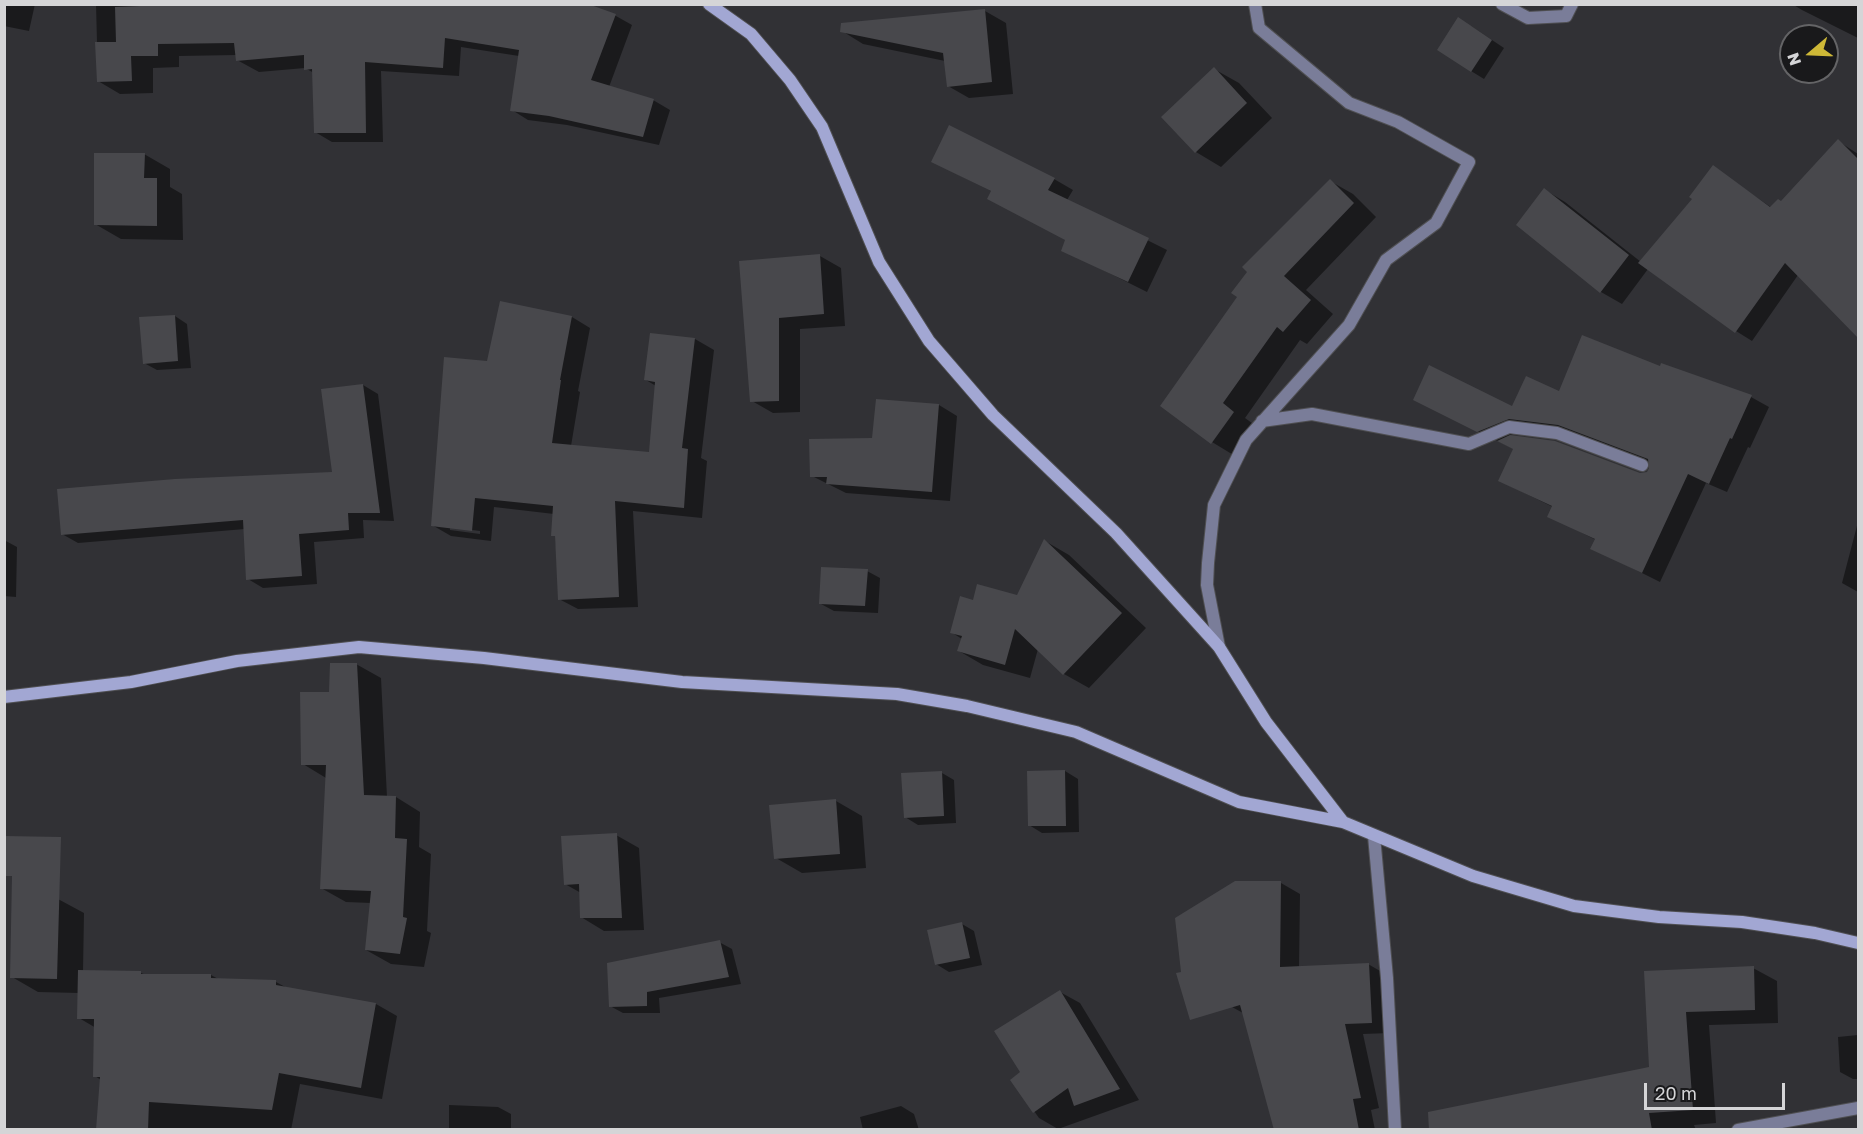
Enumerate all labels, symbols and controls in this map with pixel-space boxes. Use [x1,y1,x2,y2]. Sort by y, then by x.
north arrow [1779,24,1839,84]
text: N [1782,50,1805,68]
scale bar [1647,1071,1788,1109]
text: 20 m [1655,1082,1697,1104]

